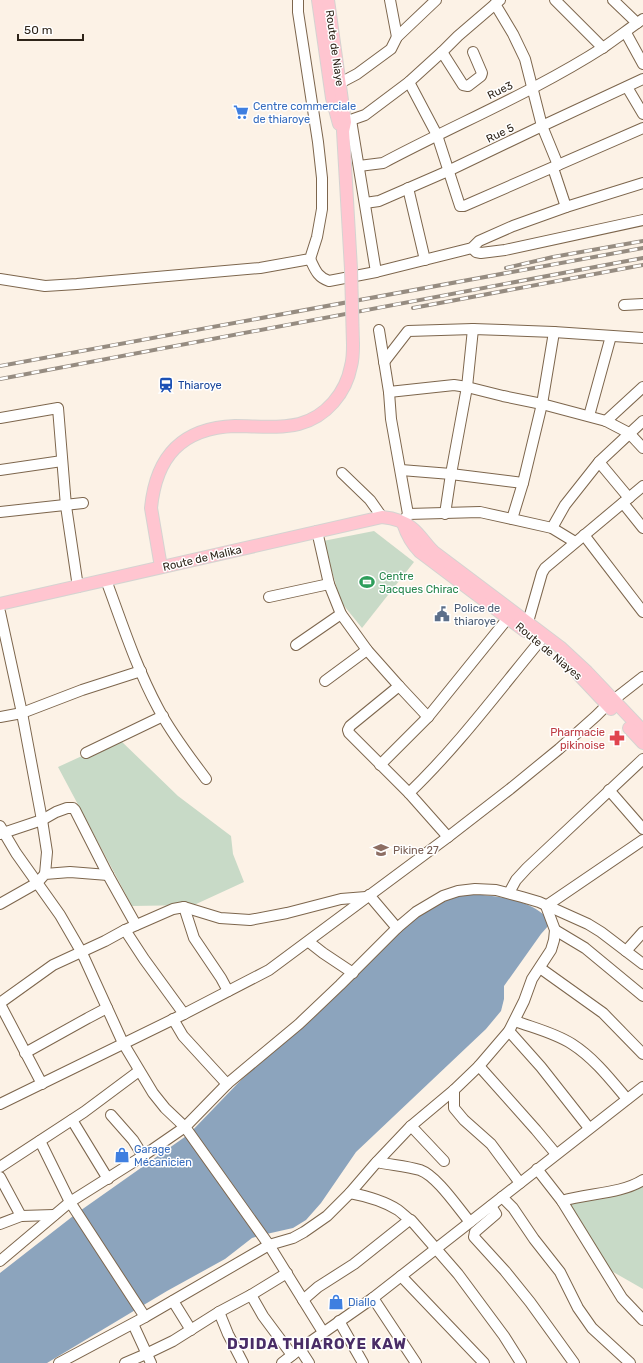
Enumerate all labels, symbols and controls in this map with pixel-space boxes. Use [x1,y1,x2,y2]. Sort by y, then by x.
street label: Route de Niaye [323,9,346,87]
scale bar [18,16,83,42]
text: 50 m [24,23,52,37]
street label: Rue3 [485,79,515,102]
place label: Centre commerciale de thiaroye [253,100,356,126]
supermarket icon: Centre commerciale de thiaroye [232,103,250,121]
street label: Rue 5 [484,121,517,146]
station icon: Thiaroye [157,376,175,394]
place label: Thiaroye [178,379,222,392]
street label: Route de Malika [161,543,243,574]
place label: Centre Jacques Chirac [379,570,459,596]
sports icon: Centre Jacques Chirac [358,573,376,591]
place label: Police de thiaroye [454,602,500,628]
public building icon: Police de thiaroye [433,605,451,623]
street label: Route de Niayes [513,620,585,683]
place label: Pharmacie pikinoise [550,726,605,752]
pharmacy icon: Pharmacie pikinoise [608,729,626,747]
school or university icon: Pikine 27 [372,841,390,859]
place label: Pikine 27 [393,844,439,857]
place label: Garage Mécanicien [134,1143,192,1169]
shop icon: Garage Mécanicien [113,1146,131,1164]
shop icon: Diallo [327,1293,345,1311]
place label: Diallo [348,1296,376,1309]
district label: DJIDA THIAROYE KAW [227,1335,407,1353]

